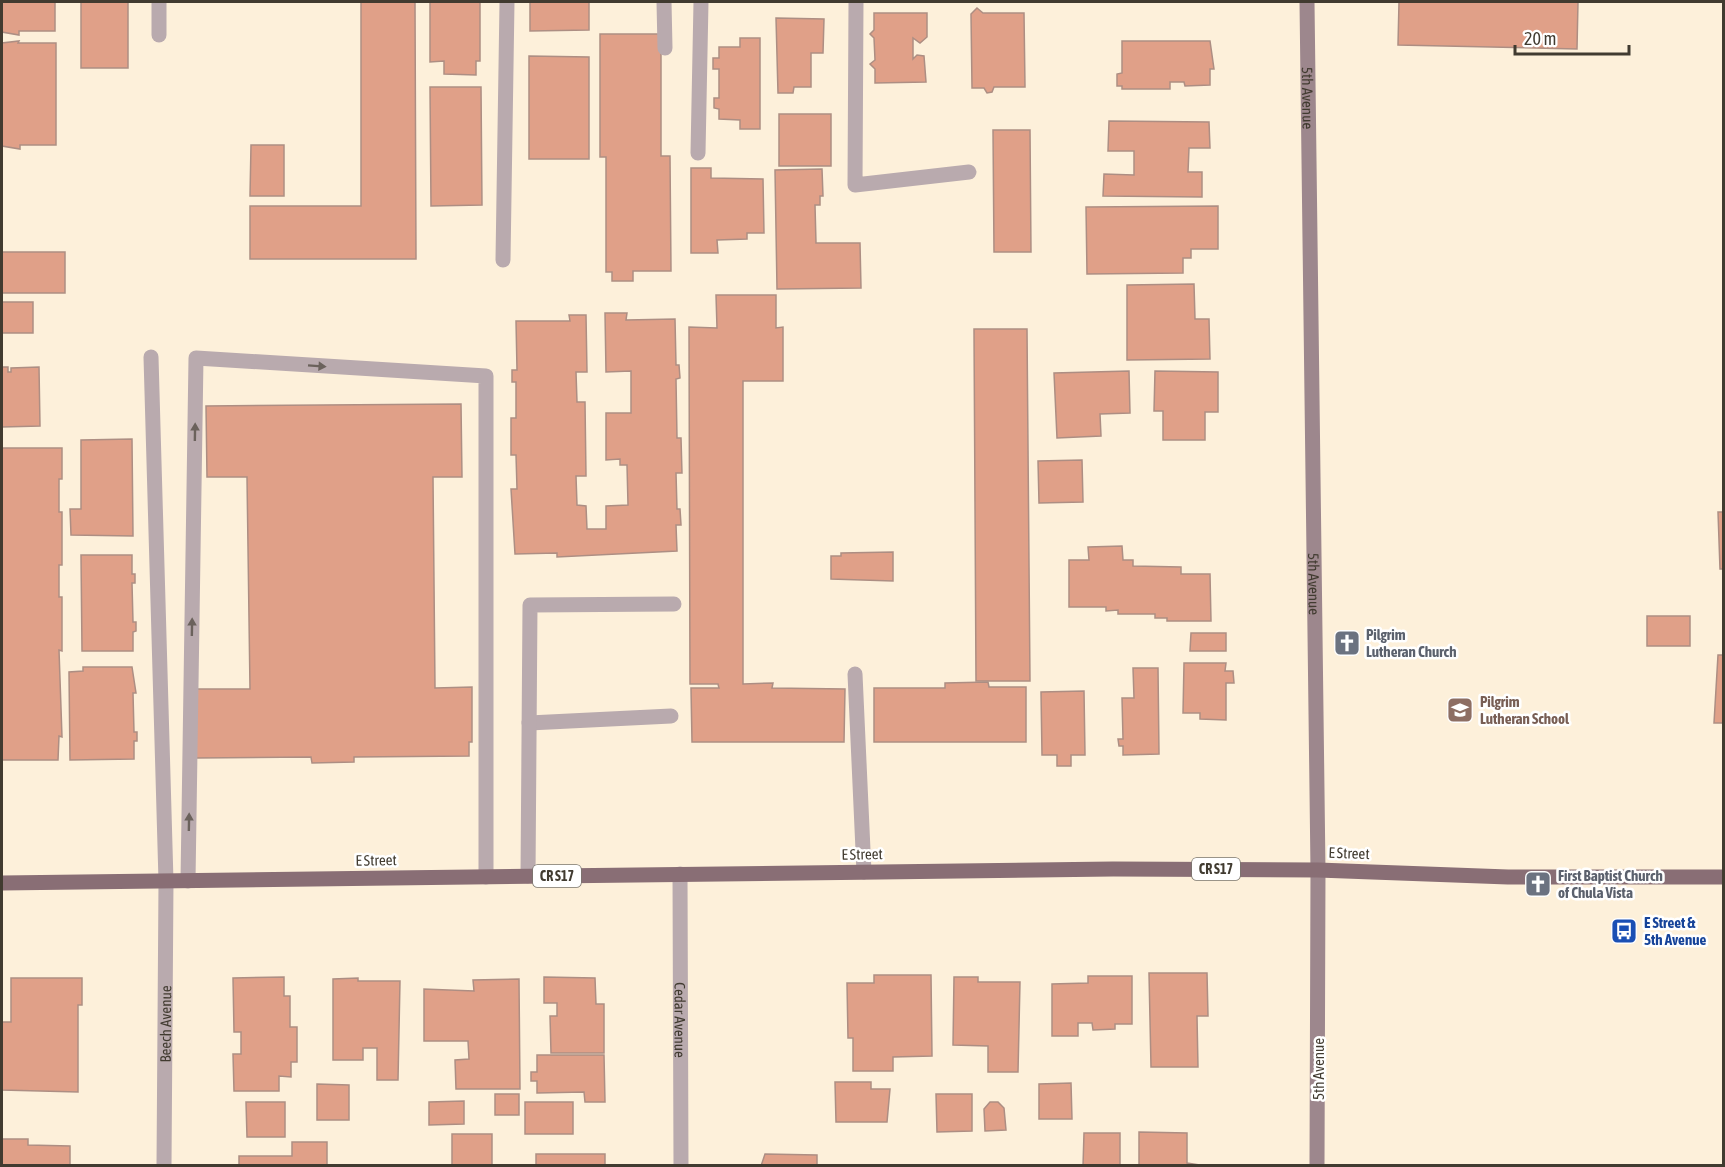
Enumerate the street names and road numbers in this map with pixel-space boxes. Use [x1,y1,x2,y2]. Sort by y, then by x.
street label: 5th Avenue [1299,67,1317,129]
street label: 5th Avenue [1305,553,1323,615]
street label: E Street [1328,844,1370,862]
street label: E Street [841,845,883,863]
street label: E Street [355,851,397,869]
road number: CR S17 [1192,858,1240,880]
road number: CR S17 [533,865,581,887]
street label: Cedar Avenue [672,982,689,1058]
street label: Beech Avenue [156,985,174,1063]
street label: 5th Avenue [1310,1038,1327,1100]

